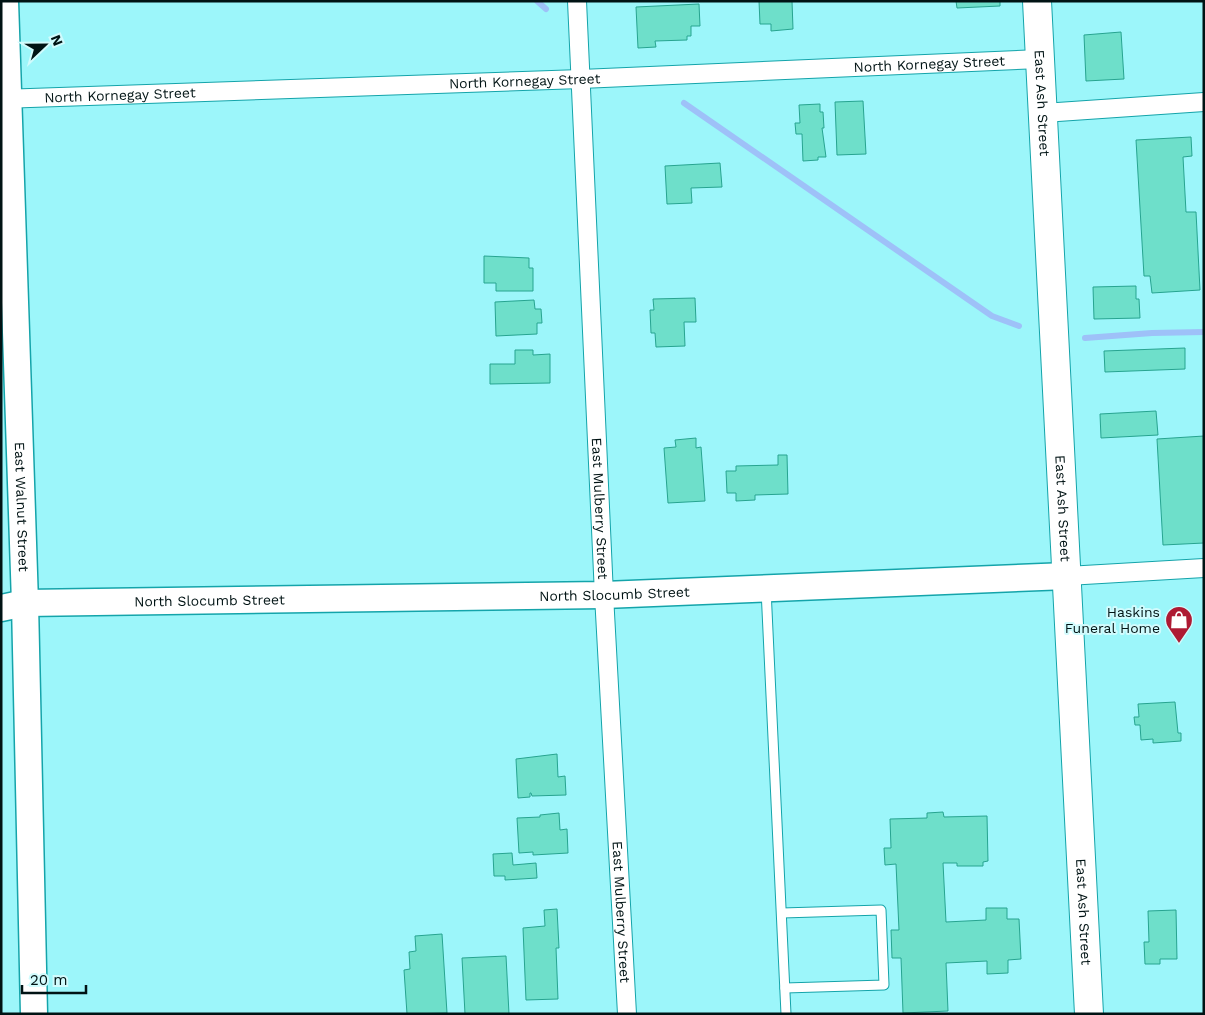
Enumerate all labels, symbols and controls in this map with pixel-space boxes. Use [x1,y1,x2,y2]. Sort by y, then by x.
north arrow [20,20,70,70]
text: N [48,32,66,48]
street label: East Ash Street [1032,49,1053,157]
street label: North Kornegay Street [853,53,1005,75]
street label: North Kornegay Street [449,70,601,92]
street label: North Kornegay Street [44,84,196,106]
street label: East Mulberry Street [589,437,611,580]
street label: East Walnut Street [12,442,32,572]
street label: East Ash Street [1052,455,1074,562]
street label: North Slocumb Street [539,583,690,604]
street label: North Slocumb Street [134,591,285,609]
place label: Haskins Funeral Home [1065,604,1160,636]
shop icon: Haskins Funeral Home [1164,605,1194,644]
street label: East Mulberry Street [610,841,633,983]
street label: East Ash Street [1073,858,1094,966]
scale bar [22,962,86,994]
text: 20 m [30,971,68,989]

